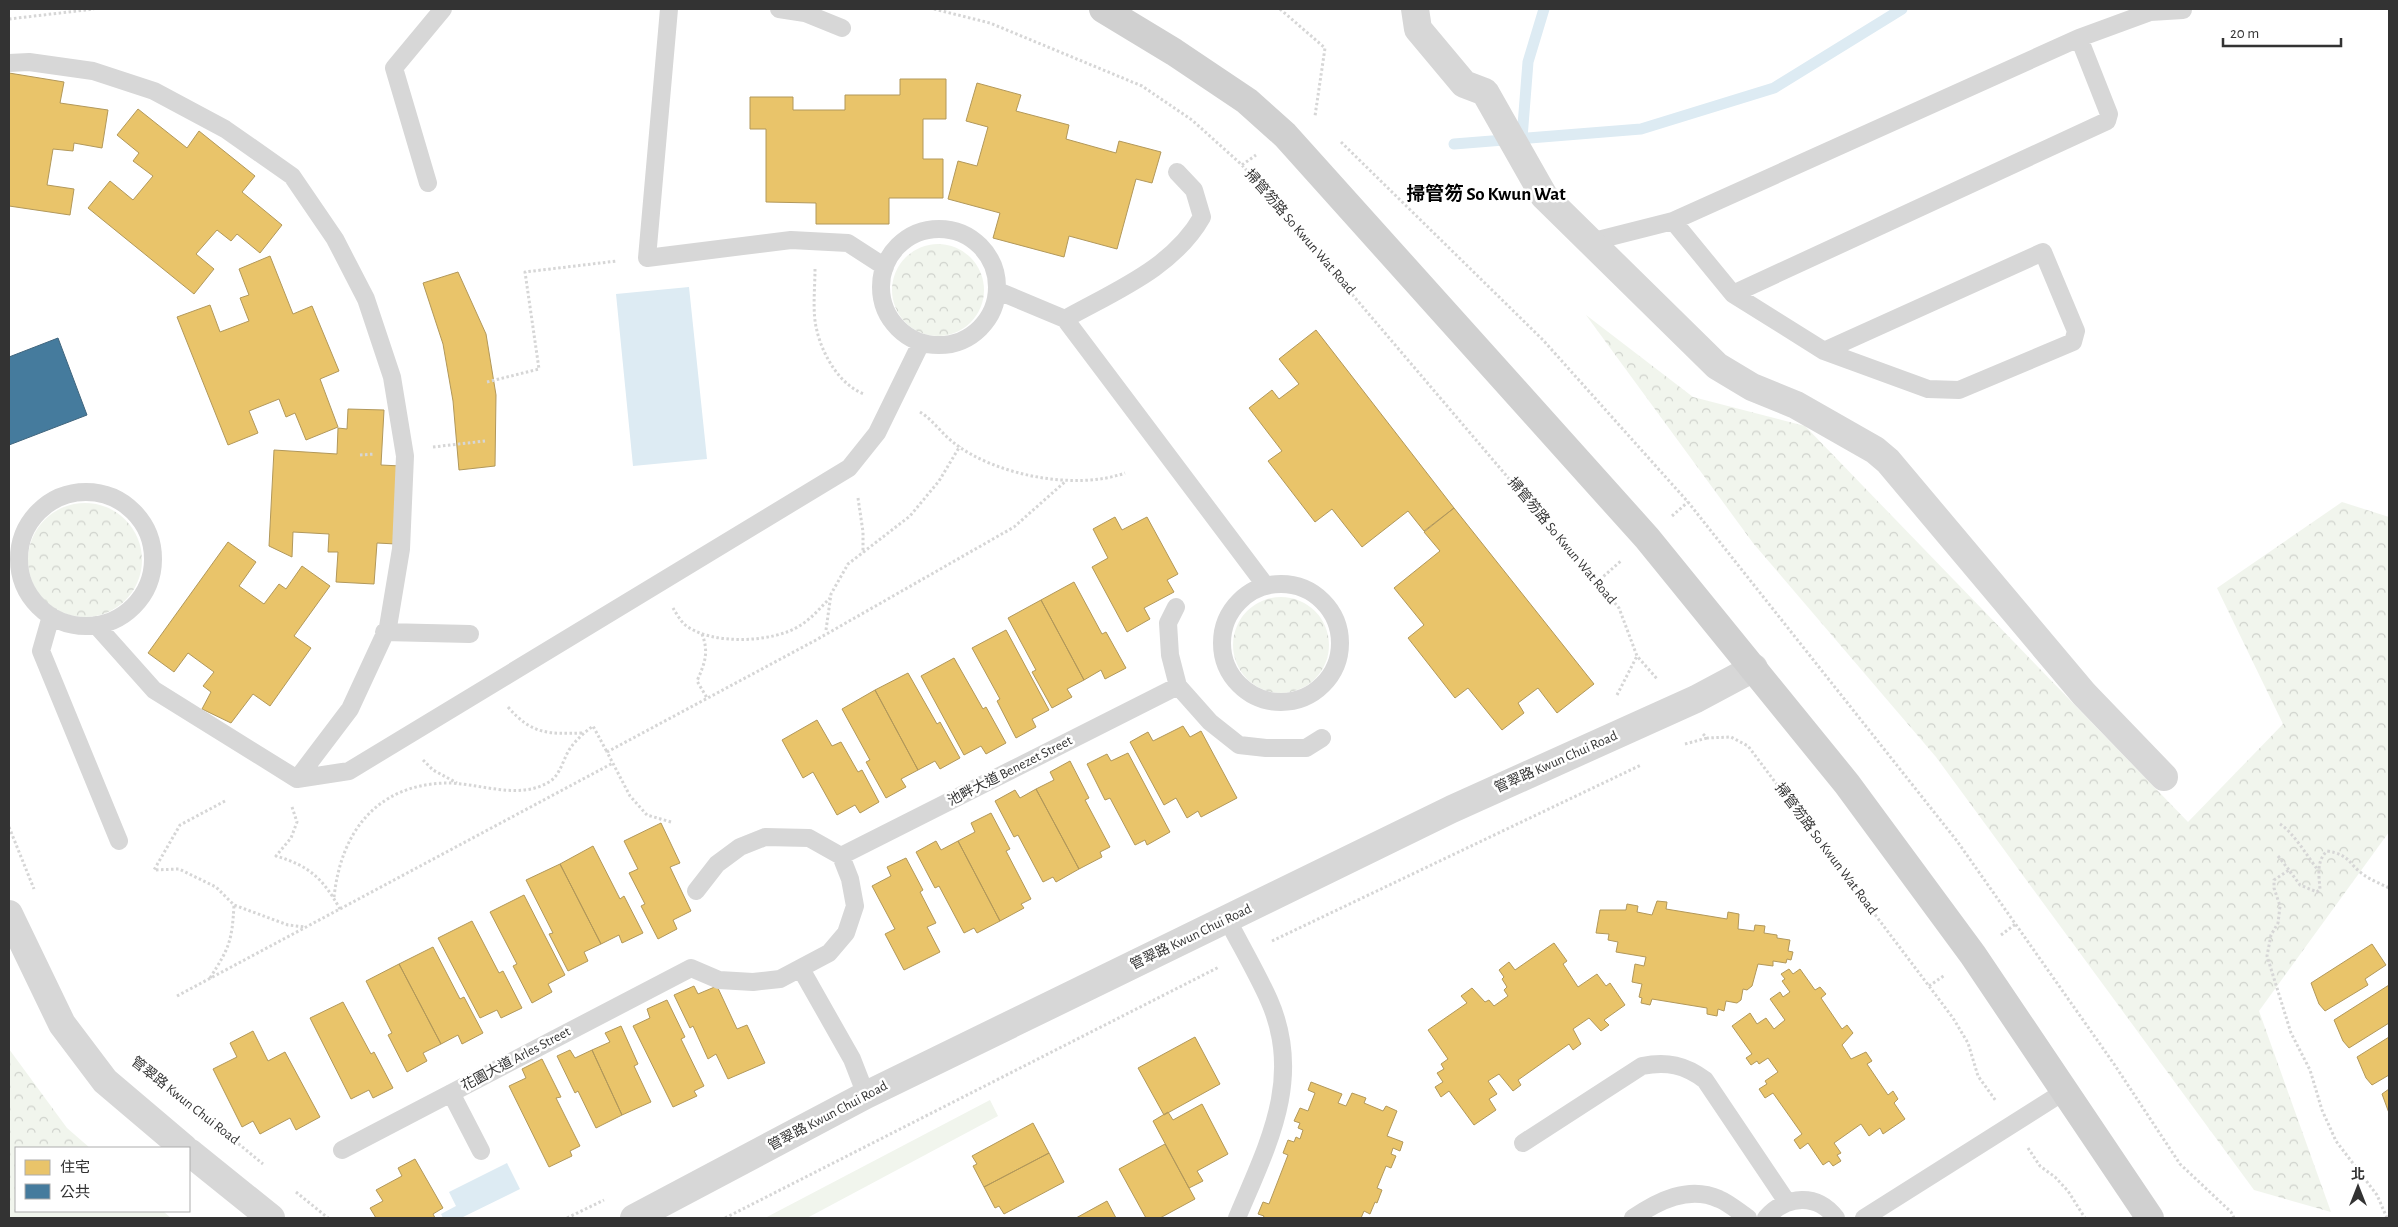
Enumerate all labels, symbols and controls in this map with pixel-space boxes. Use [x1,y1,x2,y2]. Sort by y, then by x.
scale bar [2223,15,2340,47]
text: 20 m [2230,26,2259,41]
street label: 掃管笏路 So Kwun Wat Road [1242,166,1359,297]
district label: 掃管笏 So Kwun Wat [1406,183,1566,204]
street label: 掃管笏路 So Kwun Wat Road [1505,474,1620,607]
street label: 管翠路 Kwun Chui Road [1492,728,1620,795]
street label: 池畔大道 Benezet Street [945,732,1075,808]
street label: 掃管笏路 So Kwun Wat Road [1772,780,1881,917]
street label: 管翠路 Kwun Chui Road [1128,901,1254,972]
street label: 花園大道 Arles Street [459,1023,573,1094]
street label: 管翠路 Kwun Chui Road [128,1054,242,1147]
street label: 管翠路 Kwun Chui Road [766,1078,890,1153]
legend [15,1147,190,1212]
text: 住宅 [60,1159,90,1175]
north arrow [2333,1162,2383,1212]
text: 北 [2351,1167,2365,1182]
text: 公共 [60,1184,90,1200]

